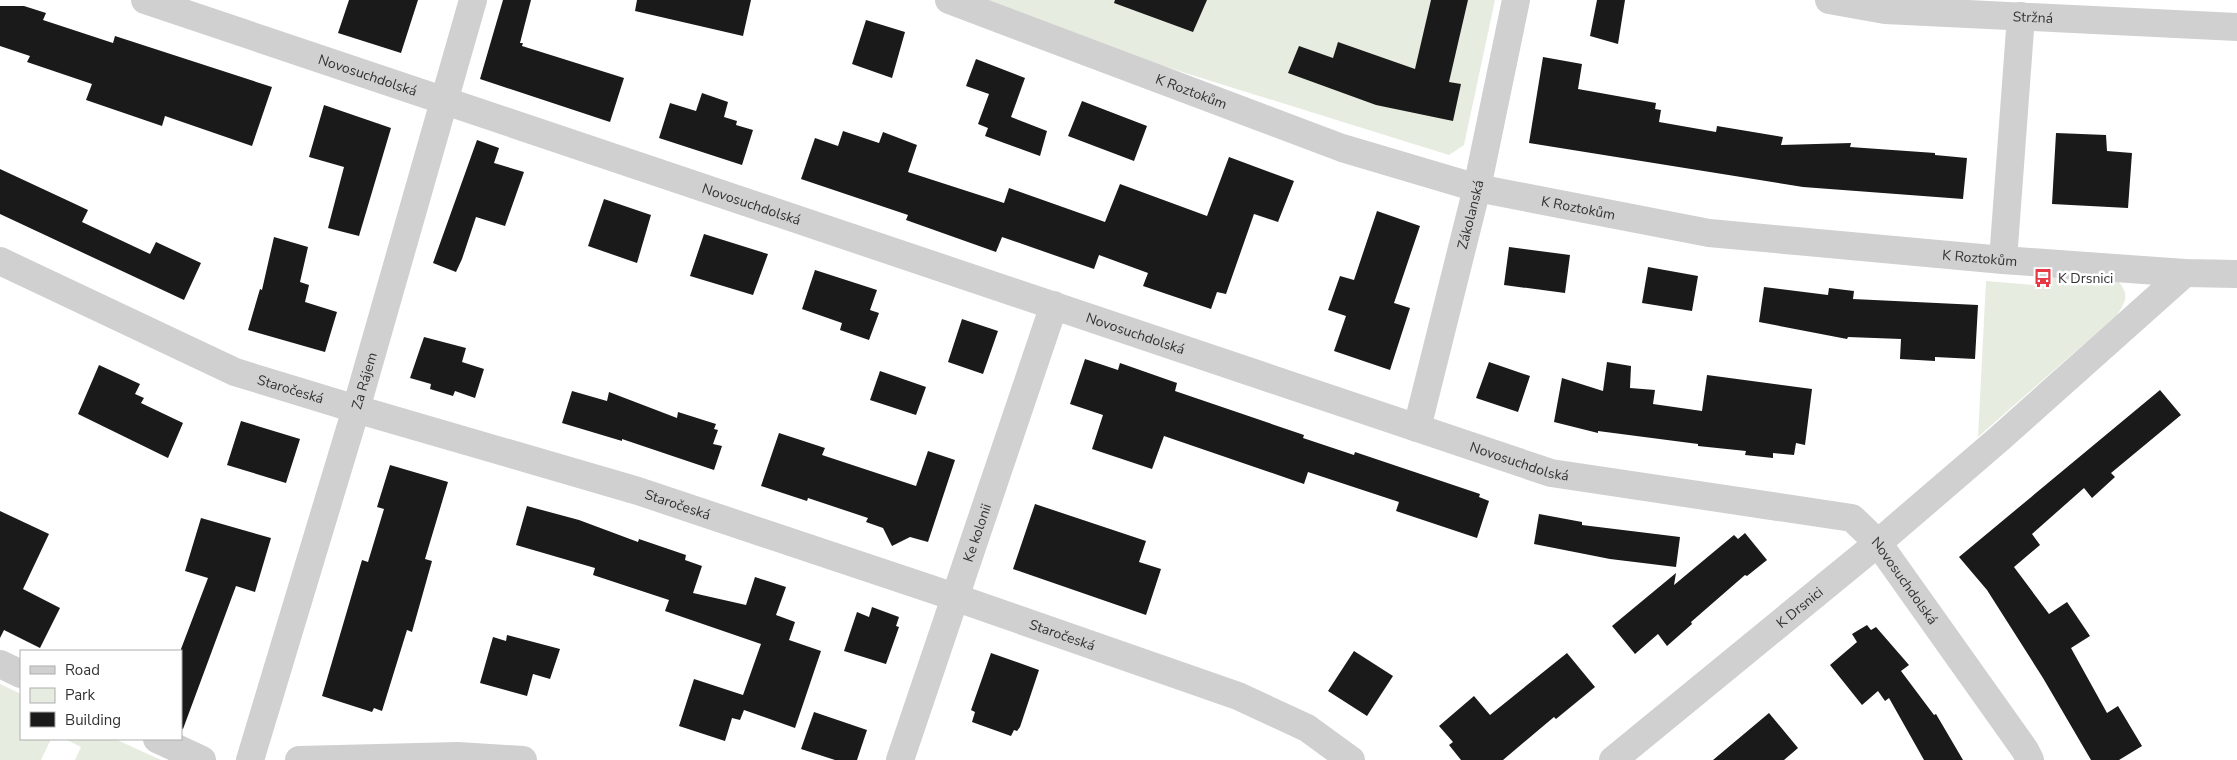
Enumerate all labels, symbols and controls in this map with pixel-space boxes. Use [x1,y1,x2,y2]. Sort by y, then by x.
street label: Stržná [2012,7,2054,28]
street label: Novosuchdolská [316,49,420,100]
street label: K Roztokům [1153,69,1230,113]
street label: Zákolanská [1453,178,1488,251]
street label: Novosuchdolská [700,179,804,230]
street label: K Roztokům [1540,191,1617,224]
street label: K Roztokům [1941,245,2018,270]
bus stop icon: K Drsnici [2032,267,2054,289]
place label: K Drsnici [2058,269,2113,288]
street label: Novosuchdolská [1084,308,1187,359]
street label: Za Rájem [347,350,381,412]
street label: Staročeská [255,370,326,408]
street label: Novosuchdolská [1467,437,1570,485]
street label: Staročeská [642,484,713,524]
street label: Ke kolonii [958,501,996,564]
street label: Novosuchdolská [1868,532,1942,628]
street label: K Drsnici [1772,582,1827,632]
street label: Staročeská [1027,614,1098,655]
legend [20,650,182,740]
text: Road [65,660,100,680]
text: Park [65,685,95,705]
text: Building [65,710,121,730]

